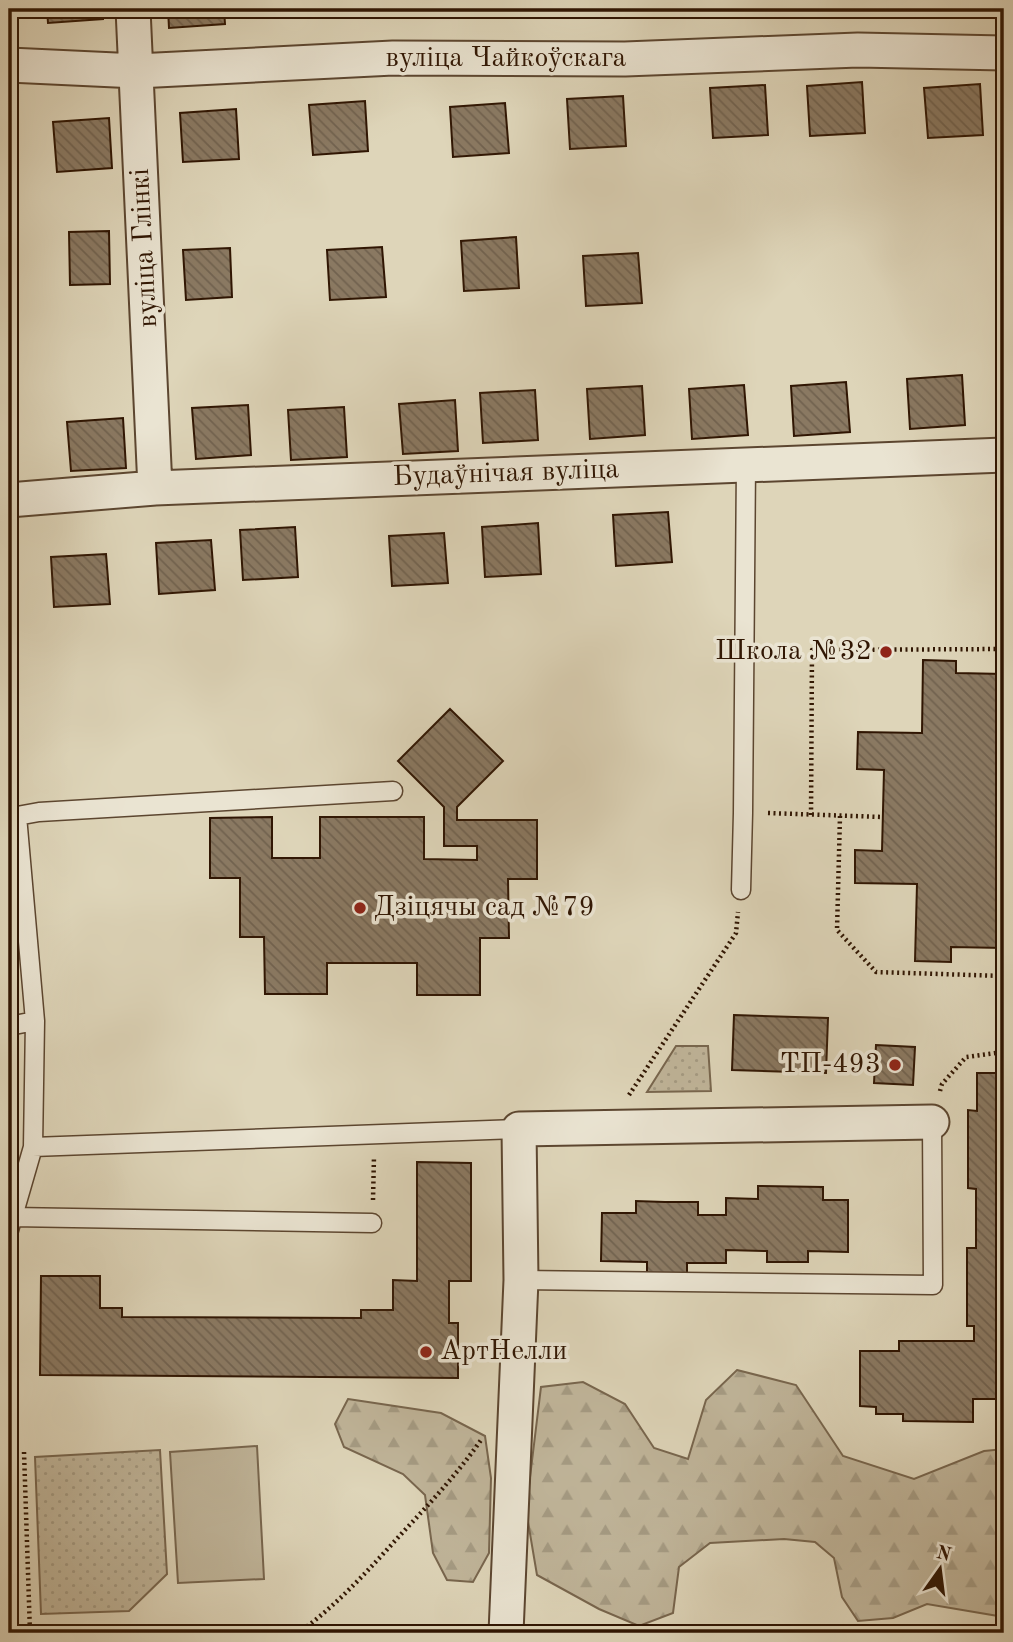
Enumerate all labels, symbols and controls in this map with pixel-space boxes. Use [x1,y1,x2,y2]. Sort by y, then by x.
street label: вуліца Чайкоўскага [386,45,627,73]
street label: вуліца Глінкі [127,168,163,328]
street label: Будаўнічая вуліца [392,456,620,492]
place label: Школа №32 [715,638,872,666]
marker: Школа №32 [878,644,894,660]
place label: Дзіцячы сад №79 [374,894,595,922]
marker: Дзіцячы сад №79 [352,900,368,916]
place label: ТП-493 [780,1051,881,1079]
marker: ТП-493 [887,1057,903,1073]
place label: АртНелли [440,1338,567,1366]
marker: АртНелли [418,1344,434,1360]
north arrow [904,1534,974,1604]
text: N [934,1544,953,1566]

